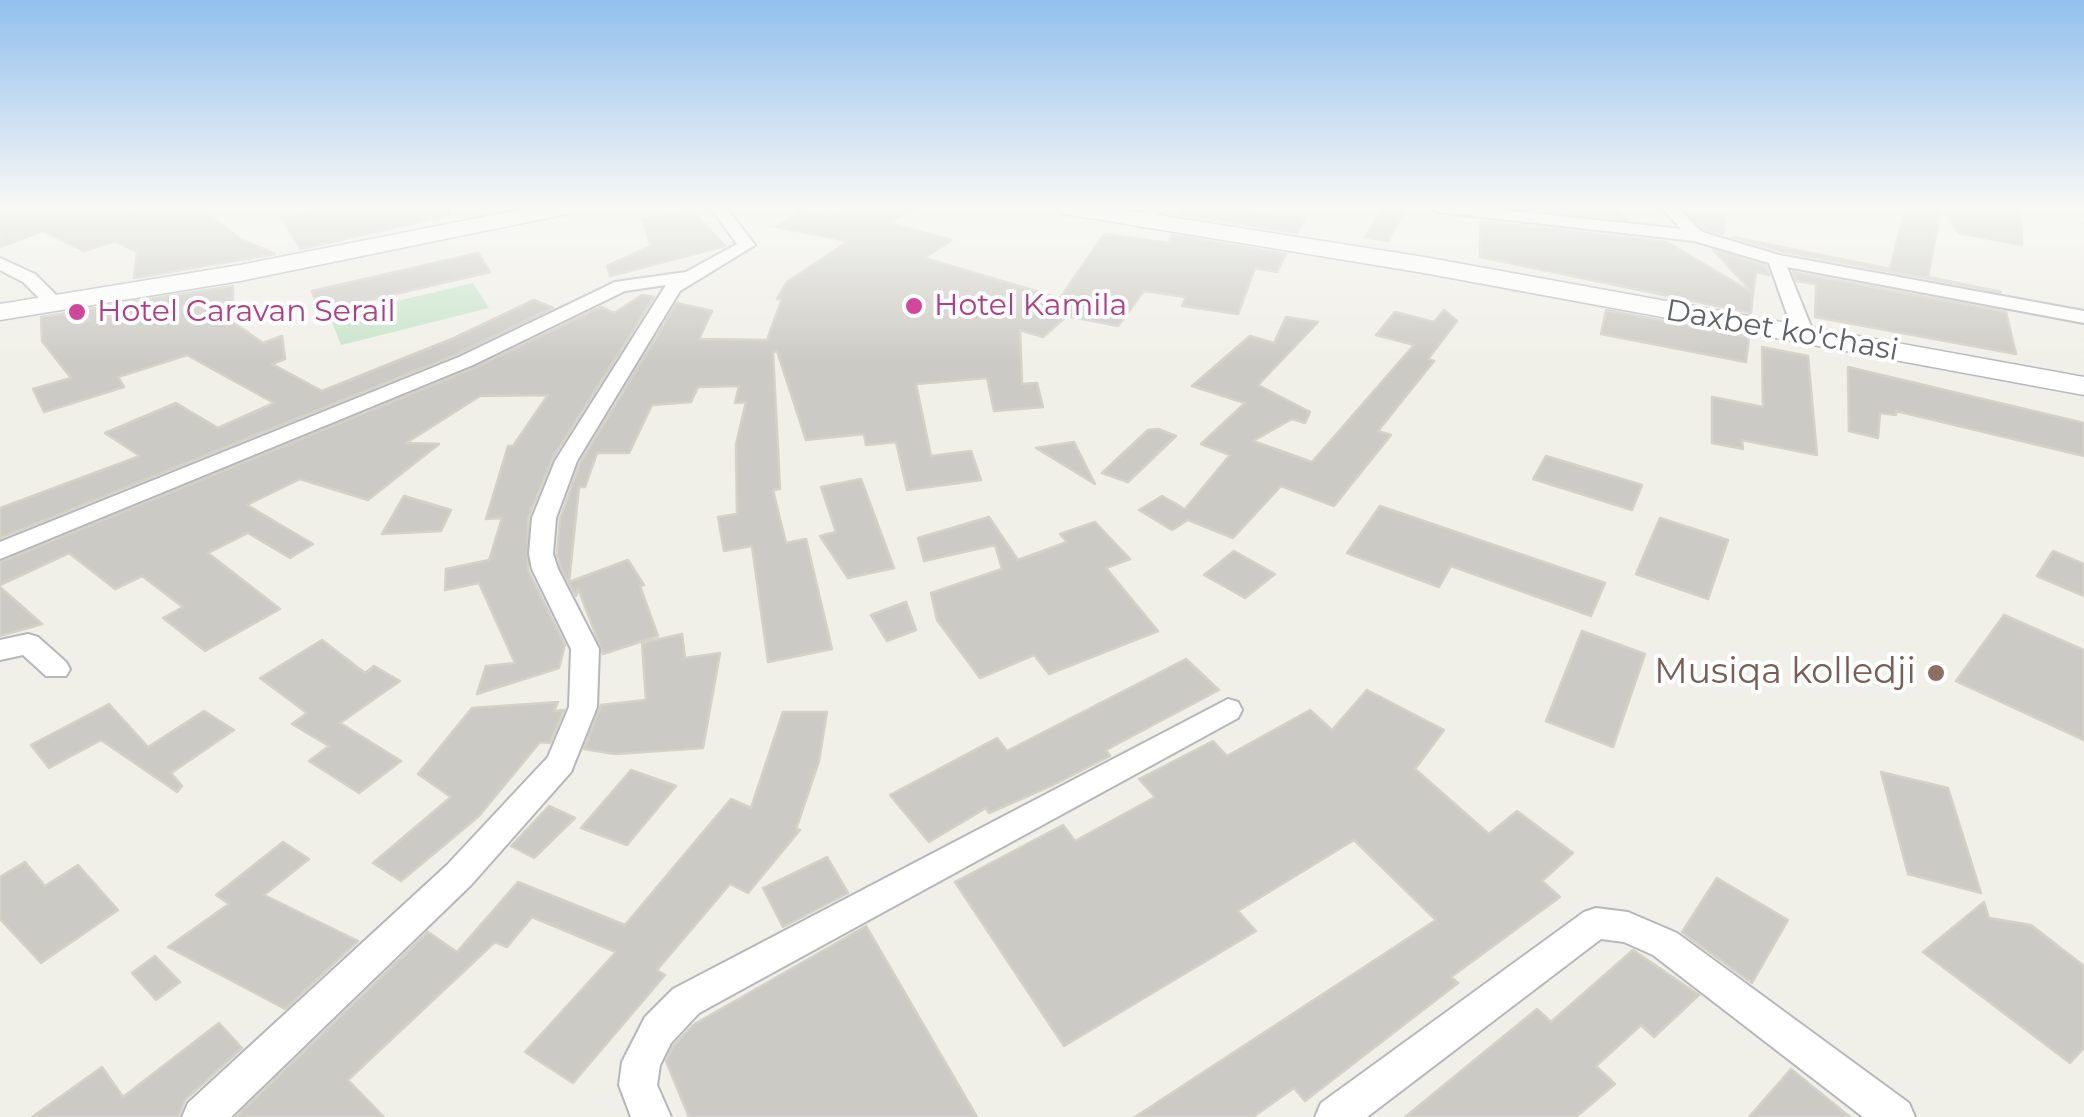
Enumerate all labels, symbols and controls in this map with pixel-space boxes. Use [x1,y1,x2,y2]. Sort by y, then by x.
place label: Hotel Kamila [934,288,1127,324]
street label: Daxbet ko'chasi [1663,293,1901,369]
place label: Hotel Caravan Serail [97,294,396,330]
marker: Hotel Kamila [903,295,925,317]
marker: Hotel Caravan Serail [66,301,88,323]
place label: Musiqa kolledji [1654,652,1916,694]
marker: Musiqa kolledji [1925,662,1947,684]

